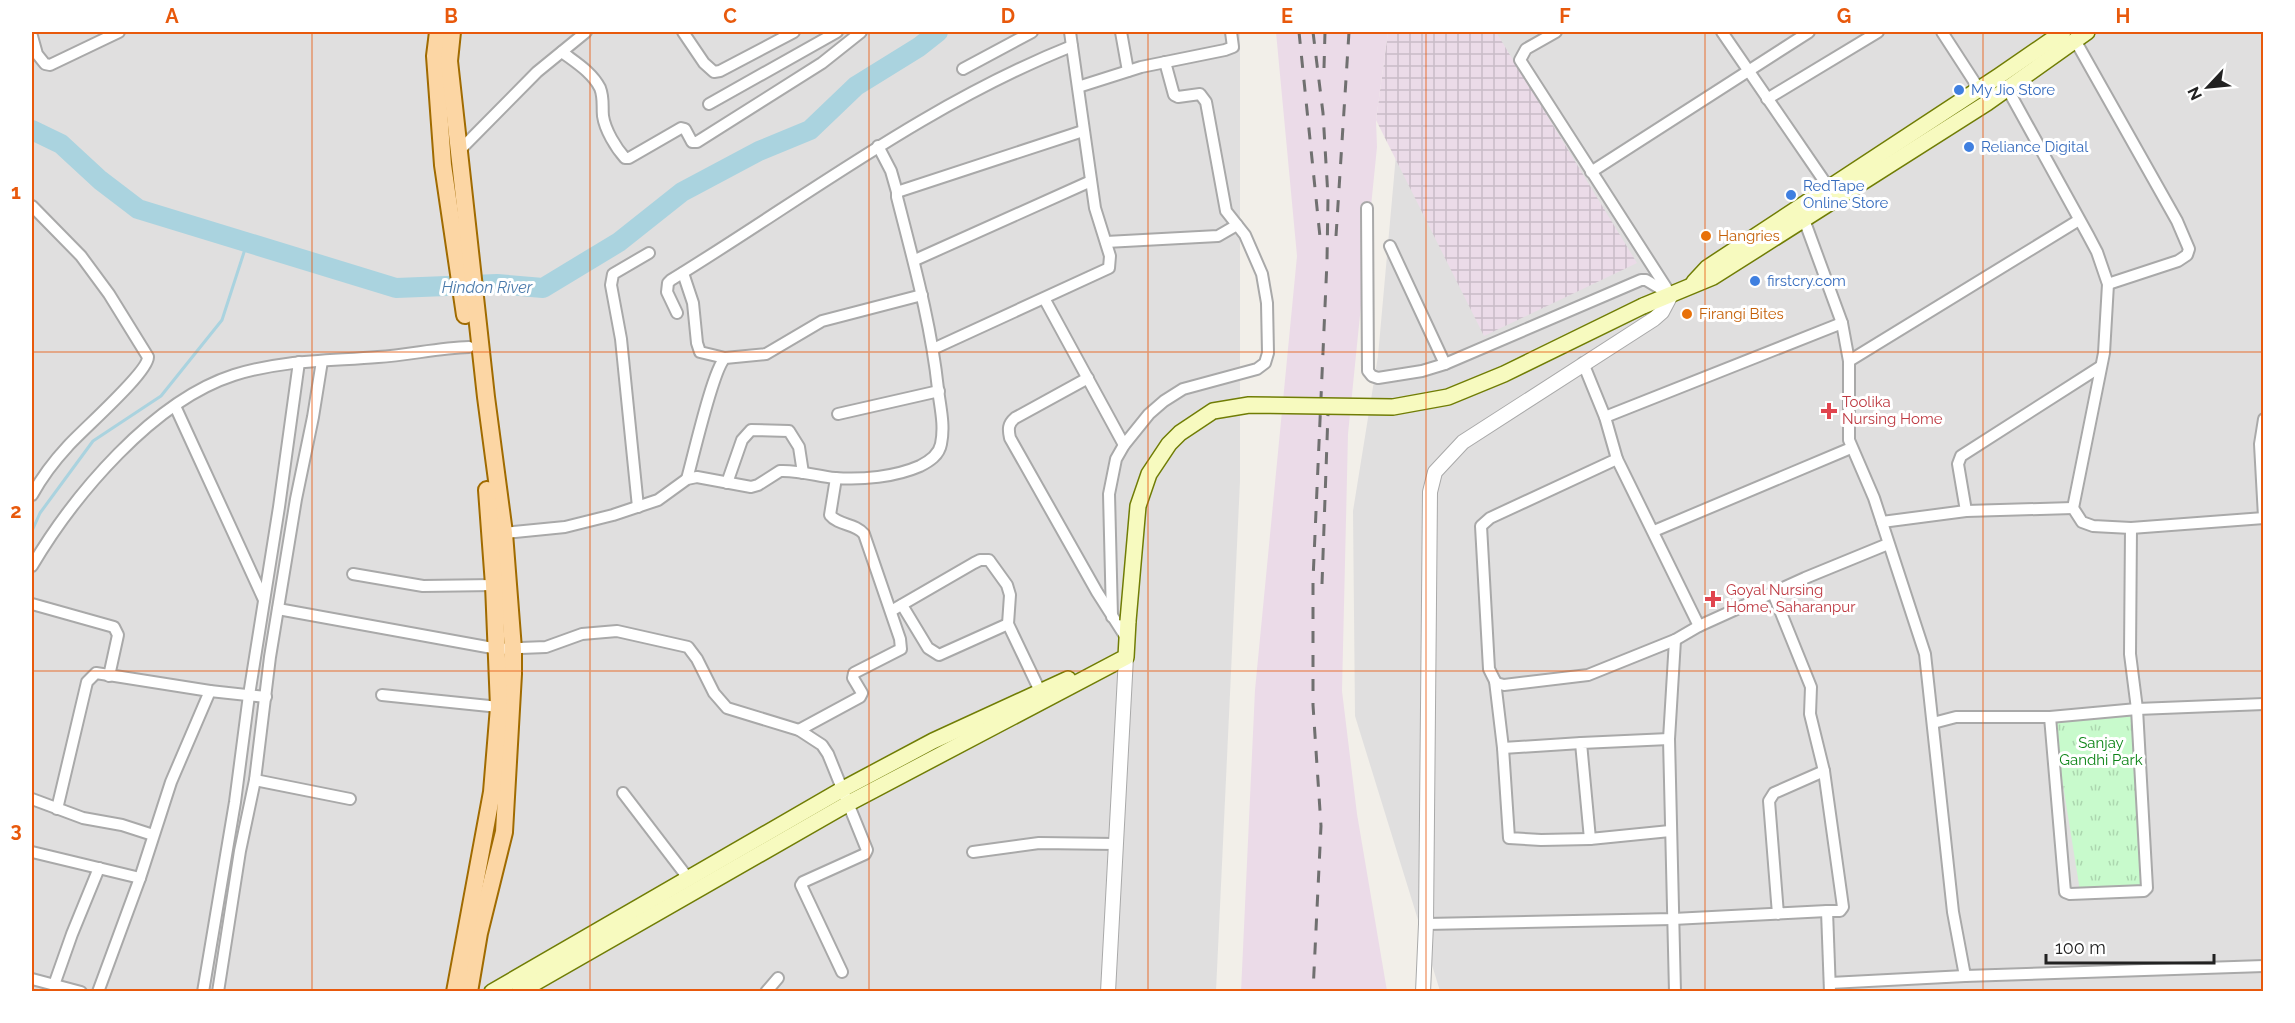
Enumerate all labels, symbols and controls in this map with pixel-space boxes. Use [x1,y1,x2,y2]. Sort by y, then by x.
text: A [165,4,179,28]
text: B [444,4,458,28]
text: C [723,4,737,28]
text: D [1001,4,1015,28]
text: E [1281,4,1293,28]
text: F [1559,4,1571,28]
text: G [1837,4,1851,28]
text: H [2116,4,2130,28]
north arrow [2178,57,2238,117]
place label: My Jio Store [1971,81,2055,99]
marker: My Jio Store [1952,83,1966,97]
text: N [2184,84,2206,103]
place label: Reliance Digital [1981,138,2089,156]
marker: Reliance Digital [1962,140,1976,154]
place label: RedTape Online Store [1803,177,1888,212]
text: 1 [11,180,21,204]
marker: RedTape Online Store [1784,188,1798,202]
place label: Hangries [1718,227,1780,245]
marker: Hangries [1699,229,1713,243]
place label: firstcry.com [1767,272,1846,290]
marker: firstcry.com [1748,274,1762,288]
water label: Hindon River [442,278,533,297]
place label: Firangi Bites [1699,305,1784,323]
marker: Firangi Bites [1680,307,1694,321]
place label: Toolika Nursing Home [1842,393,1943,428]
marker: Toolika Nursing Home [1820,402,1838,420]
text: 2 [10,499,22,523]
place label: Goyal Nursing Home, Saharanpur [1726,581,1856,616]
marker: Goyal Nursing Home, Saharanpur [1704,590,1722,608]
park label: Sanjay Gandhi Park [2059,734,2143,769]
text: 3 [10,818,22,842]
scale bar [2046,927,2214,965]
text: 100 m [2055,937,2106,958]

